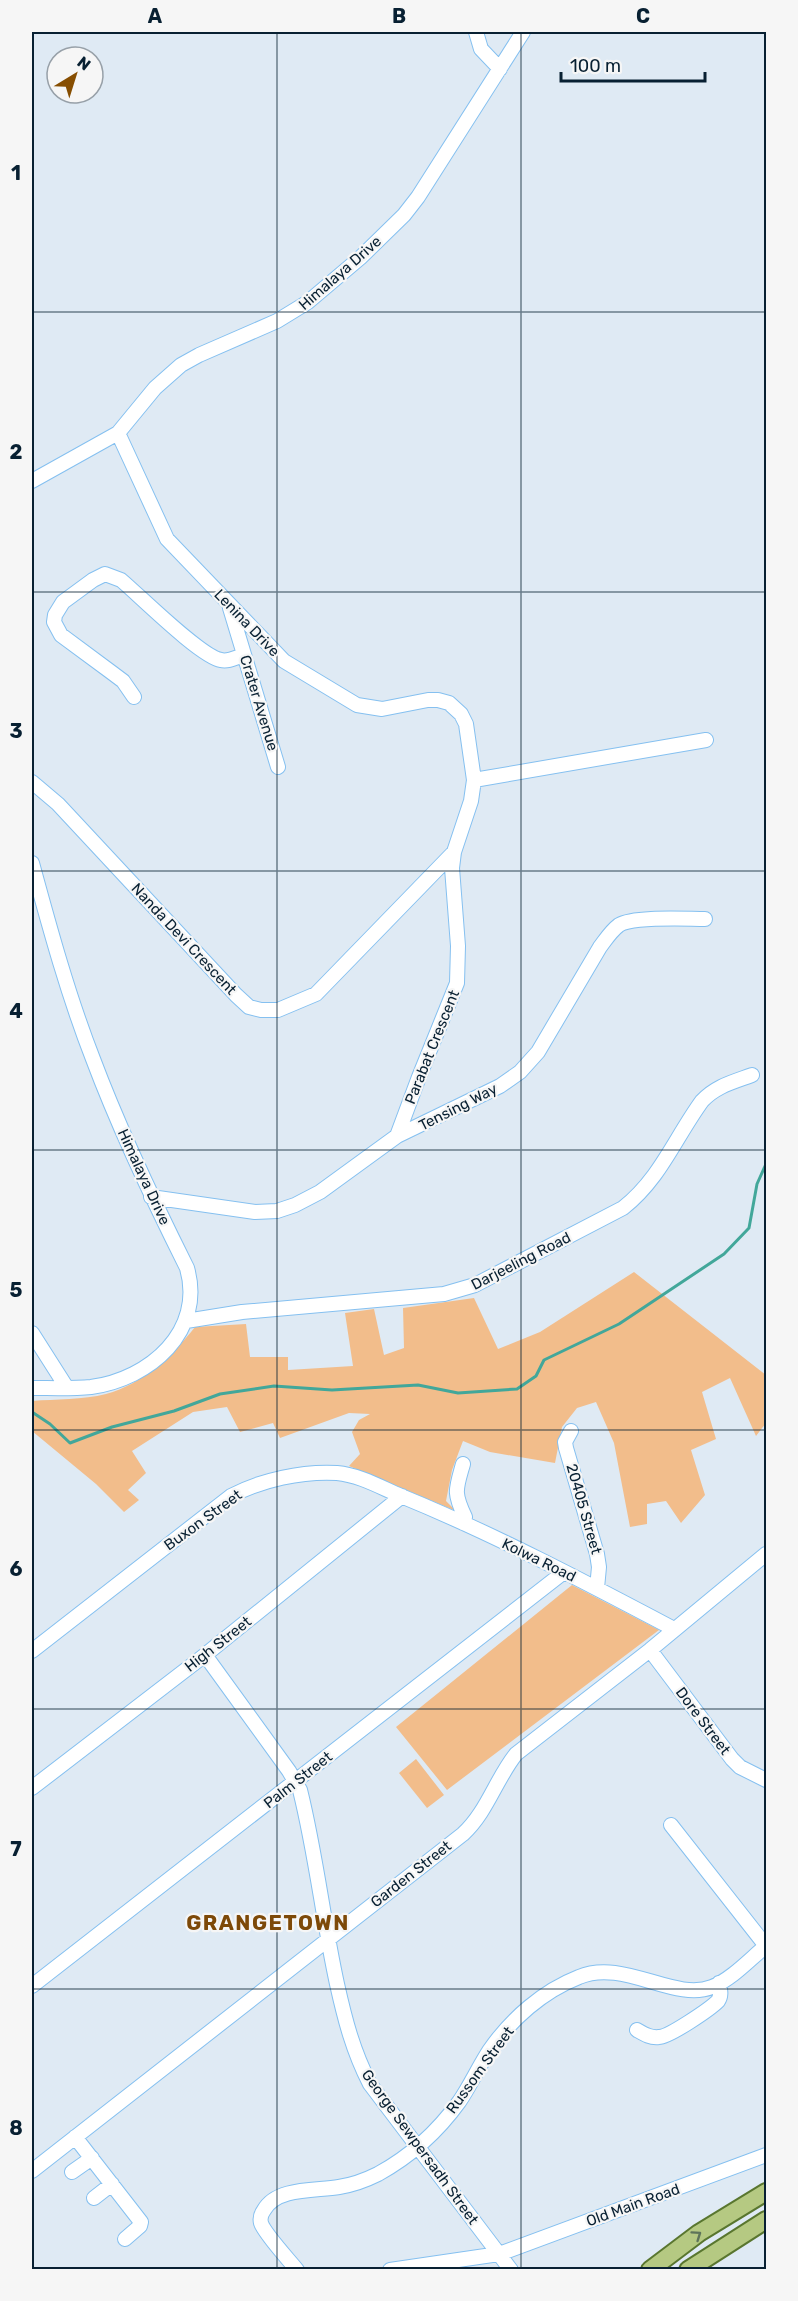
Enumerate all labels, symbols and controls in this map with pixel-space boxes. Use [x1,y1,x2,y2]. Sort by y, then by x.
text: A [148,4,163,28]
text: B [392,4,406,28]
text: C [636,4,650,28]
north arrow [45,45,105,105]
scale bar [561,45,705,83]
text: N [74,53,94,75]
text: 100 m [570,55,621,77]
text: 1 [11,161,21,185]
street label: Himalaya Drive [295,232,385,314]
text: 2 [10,440,23,464]
street label: Lenina Drive [210,586,284,660]
street label: Crater Avenue [236,653,282,753]
text: 3 [9,719,23,743]
street label: Nanda Devi Crescent [128,880,240,999]
street label: Parabat Crescent [401,987,463,1107]
text: 4 [9,999,23,1023]
street label: Tensing Way [416,1080,500,1134]
street label: Himalaya Drive [114,1126,174,1228]
street label: Darjeeling Road [468,1228,574,1294]
text: 5 [10,1278,23,1302]
street label: 20405 Street [563,1462,606,1556]
street label: Buxon Street [161,1486,245,1554]
street label: Kolwa Road [499,1534,579,1586]
text: 6 [9,1557,23,1581]
street label: High Street [181,1612,255,1676]
street label: Dore Street [672,1684,734,1758]
street label: Palm Street [260,1748,336,1812]
text: 7 [10,1837,22,1861]
street label: Garden Street [367,1837,455,1911]
district label: GRANGETOWN [186,1910,350,1935]
street label: Russom Street [442,2023,518,2117]
street label: George Sewpersadh Street [358,2066,482,2228]
text: 8 [9,2116,23,2140]
street label: Old Main Road [584,2180,682,2230]
one-way arrow [690,2231,701,2242]

